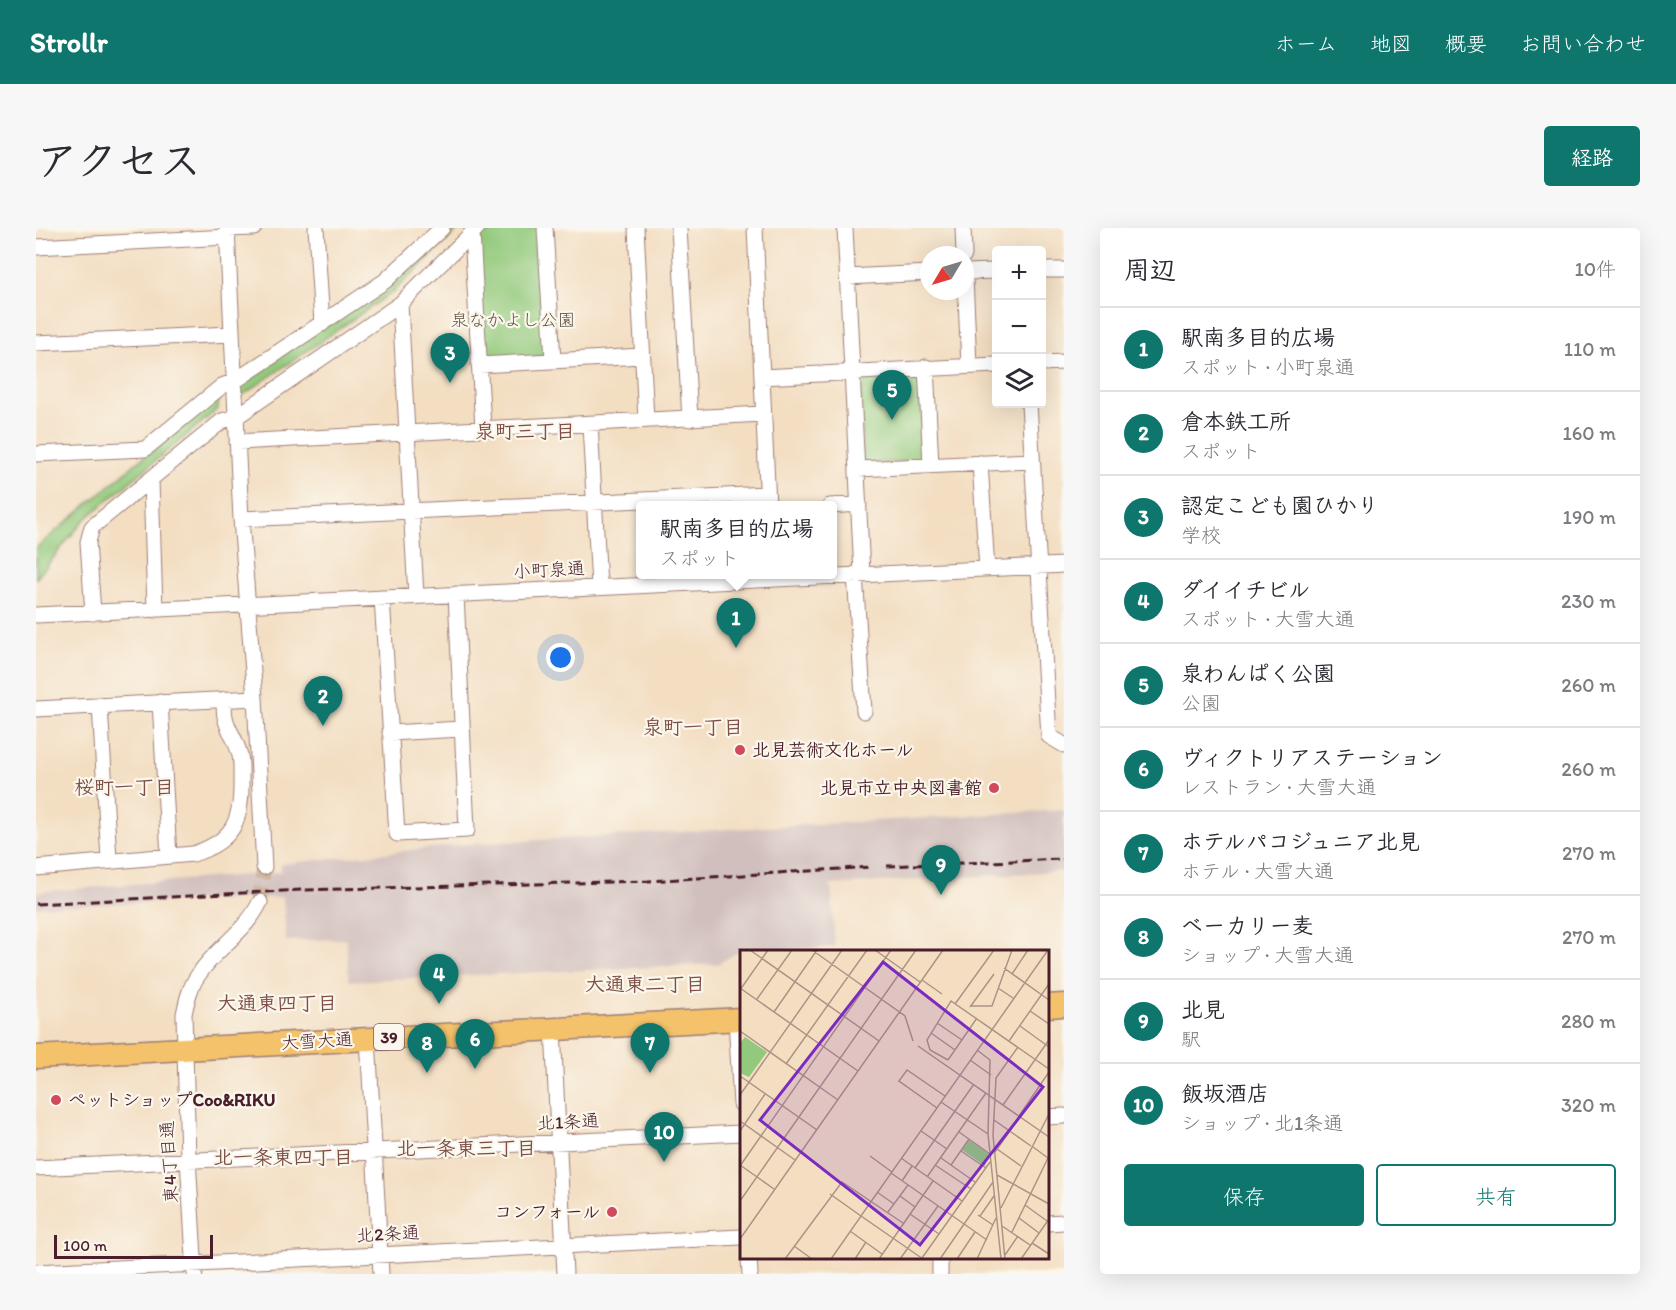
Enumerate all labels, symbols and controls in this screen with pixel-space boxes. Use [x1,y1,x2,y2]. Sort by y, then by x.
text: Strollr [30,25,108,59]
text: ホーム [1275,31,1337,56]
text: 地図 [1370,31,1412,56]
text: 概要 [1445,31,1487,56]
text: お問い合わせ [1520,31,1646,56]
button: 経路 [1544,126,1640,186]
text: アクセス [36,135,201,186]
north arrow [920,246,974,300]
map controls [992,246,1046,408]
button: + [992,246,1046,300]
text: 周辺 [1124,254,1176,286]
text: 10件 [1574,257,1616,281]
button: − [992,300,1046,354]
park label: 泉なかよし公園 [450,309,576,331]
text: 駅南多目的広場 [1181,324,1335,351]
pin: 3 [430,334,470,383]
text: 1 [1139,337,1148,361]
text: 110 m [1564,337,1616,361]
button: layers [992,354,1046,408]
text: スポット · 小町泉通 [1181,355,1355,379]
pin: 5 [872,370,912,420]
text: 倉本鉄工所 [1181,408,1291,435]
district label: 泉町三丁目 [475,419,575,443]
text: 2 [1138,421,1149,445]
text: 160 m [1563,421,1616,445]
text: スポット [1181,439,1261,463]
text: 認定こども園ひかり [1181,492,1379,519]
popup [636,501,837,579]
text: 3 [1138,505,1149,529]
text: 190 m [1563,505,1616,529]
text: 駅南多目的広場 [659,515,814,542]
text: 学校 [1181,523,1221,547]
text: スポット [659,546,739,570]
street label: 小町泉通 [512,557,586,583]
text: ダイイチビル [1181,576,1310,603]
text: 4 [1137,589,1150,613]
text: 230 m [1561,589,1616,613]
pin: 1 [716,598,756,648]
text: スポット · 大雪大通 [1181,607,1355,631]
your location [546,643,575,672]
text: 泉わんぱく公園 [1181,660,1335,687]
text: 5 [1138,673,1149,697]
text: 260 m [1561,673,1616,697]
pin: 2 [304,676,342,726]
text: 公園 [1181,691,1221,715]
district label: 泉町一丁目 [643,715,743,739]
place label: 北見芸術文化ホール [752,739,913,761]
marker: 北見芸術文化ホール [733,743,747,757]
text: ヴィクトリアステーション [1181,744,1443,771]
text: 6 [1138,757,1149,781]
text: 260 m [1561,757,1616,781]
district label: 桜町一丁目 [74,775,174,799]
text: レストラン · 大雪大通 [1181,775,1376,799]
place label: 北見市立中央図書館 [820,777,982,799]
marker: 北見市立中央図書館 [987,781,1001,795]
text: ホテルパコジュニア北見 [1181,828,1420,855]
text: 7 [1139,841,1148,865]
text: 270 m [1562,841,1616,865]
pin: 9 [922,846,960,895]
text: ホテル · 大雪大通 [1181,859,1334,883]
text: ベーカリー麦 [1181,912,1313,939]
text: 8 [1138,925,1149,949]
text: 270 m [1562,925,1616,949]
text: ショップ · 大雪大通 [1181,943,1354,967]
inset map [740,950,1049,1259]
pin: 4 [420,954,458,1004]
district label: 大通東二丁目 [585,972,705,996]
district label: 大通東四丁目 [217,991,337,1015]
text: 北見 [1181,996,1225,1023]
text: 9 [1138,1009,1149,1033]
text: 280 m [1561,1009,1616,1033]
pin: 6 [456,1020,494,1069]
road number: 39 [374,1024,404,1050]
pin: 8 [408,1024,446,1073]
pin: 7 [630,1024,670,1073]
text: 駅 [1181,1027,1201,1051]
street label: 大雪大通 [280,1028,354,1054]
text: 飯坂酒店 [1181,1080,1269,1107]
place label: ペットショップCoo&RIKU [68,1089,275,1111]
marker: ペットショップCoo&RIKU [49,1093,63,1107]
text: 10 [1133,1093,1154,1117]
text: 320 m [1561,1093,1616,1117]
street label: 北1条通 [536,1109,600,1135]
text: ショップ · 北1条通 [1181,1111,1343,1135]
pin: 10 [644,1112,684,1162]
street label: 東4丁目通 [156,1120,182,1204]
district label: 北一条東三丁目 [396,1136,536,1160]
district label: 北一条東四丁目 [213,1145,353,1169]
button: 保存 [1124,1164,1364,1226]
button: 共有 [1376,1164,1616,1226]
place label: コンフォール [494,1201,600,1223]
marker: コンフォール [605,1205,619,1219]
street label: 北2条通 [356,1221,420,1247]
scale bar [54,1232,213,1260]
text: 100 m [63,1236,107,1255]

